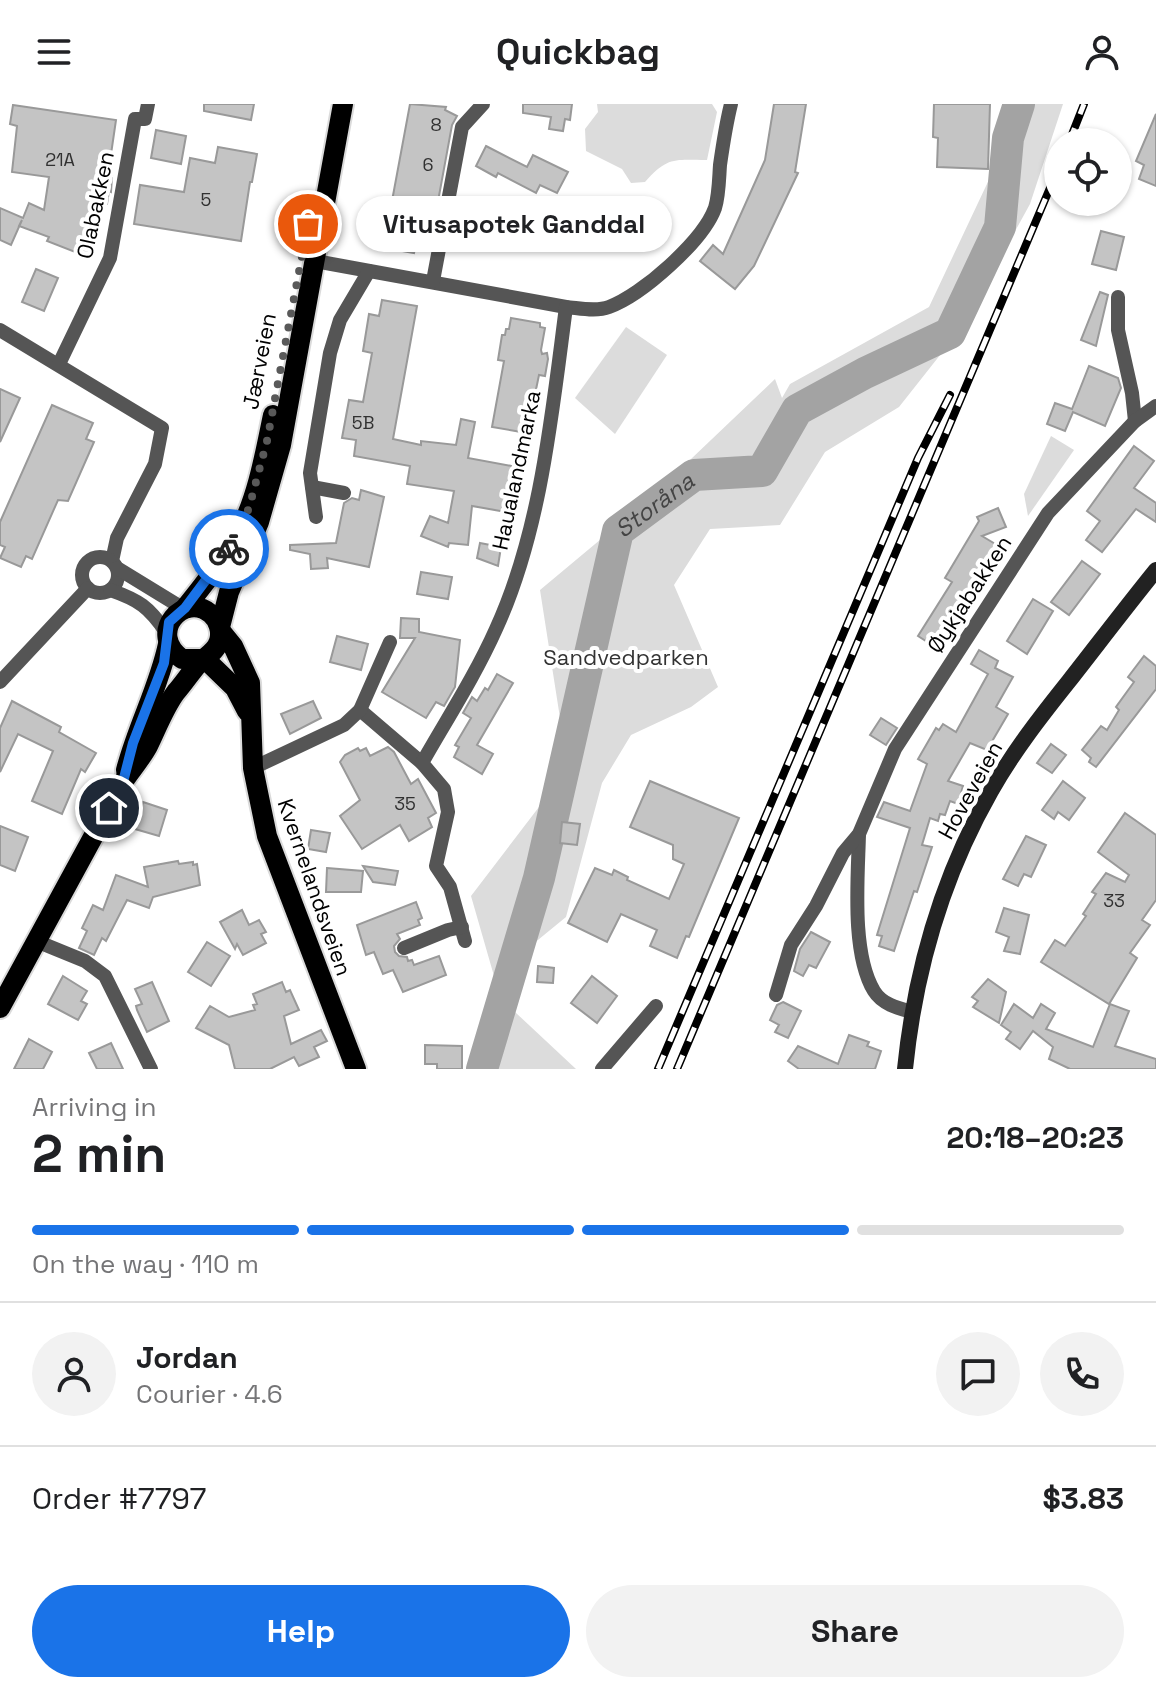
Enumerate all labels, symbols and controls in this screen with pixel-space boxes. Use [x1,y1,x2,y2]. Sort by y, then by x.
text: Quickbag [496,29,660,75]
icon: menu [32,30,76,74]
icon: person [1080,30,1124,74]
house number: 8 [430,113,442,136]
map controls [1044,128,1132,216]
button: locate [1044,128,1132,216]
house number: 21A [45,148,75,171]
street label: Olabakken [70,149,120,261]
house number: 6 [422,153,434,176]
house number: 5 [201,188,211,211]
pin [274,190,342,258]
callout: Vitusapotek Ganddal [356,196,672,252]
icon: bag [286,202,330,246]
text: Vitusapotek Ganddal [383,207,645,241]
street label: Jærveien [236,310,282,412]
street label: Haualandmarka [485,387,547,552]
house number: 5B [352,411,374,434]
water label: Storåna [608,465,700,544]
courier [189,509,269,589]
icon: bike [207,527,251,571]
street label: Øykjabakken [921,530,1017,658]
park label: Sandvedparken [543,643,709,671]
street label: Hoveveien [932,736,1008,844]
pin [75,774,143,842]
icon: home [87,786,131,830]
house number: 35 [394,792,416,815]
street label: Kvernelandsveien [272,795,358,979]
house number: 33 [1103,889,1125,912]
text: Arriving in [32,1090,156,1124]
text: 20:18–20:23 [946,1118,1124,1157]
text: 2 min [32,1121,166,1187]
text: On the way · 110 m [32,1247,259,1281]
button: person [32,1332,116,1416]
button: chat [936,1332,1020,1416]
button: phone [1040,1332,1124,1416]
text: Jordan [136,1338,238,1377]
text: Courier · 4.6 [136,1377,283,1411]
text: Order #7797 [32,1479,206,1518]
text: $3.83 [1042,1479,1124,1518]
button: Help [32,1585,570,1677]
button: Share [586,1585,1124,1677]

